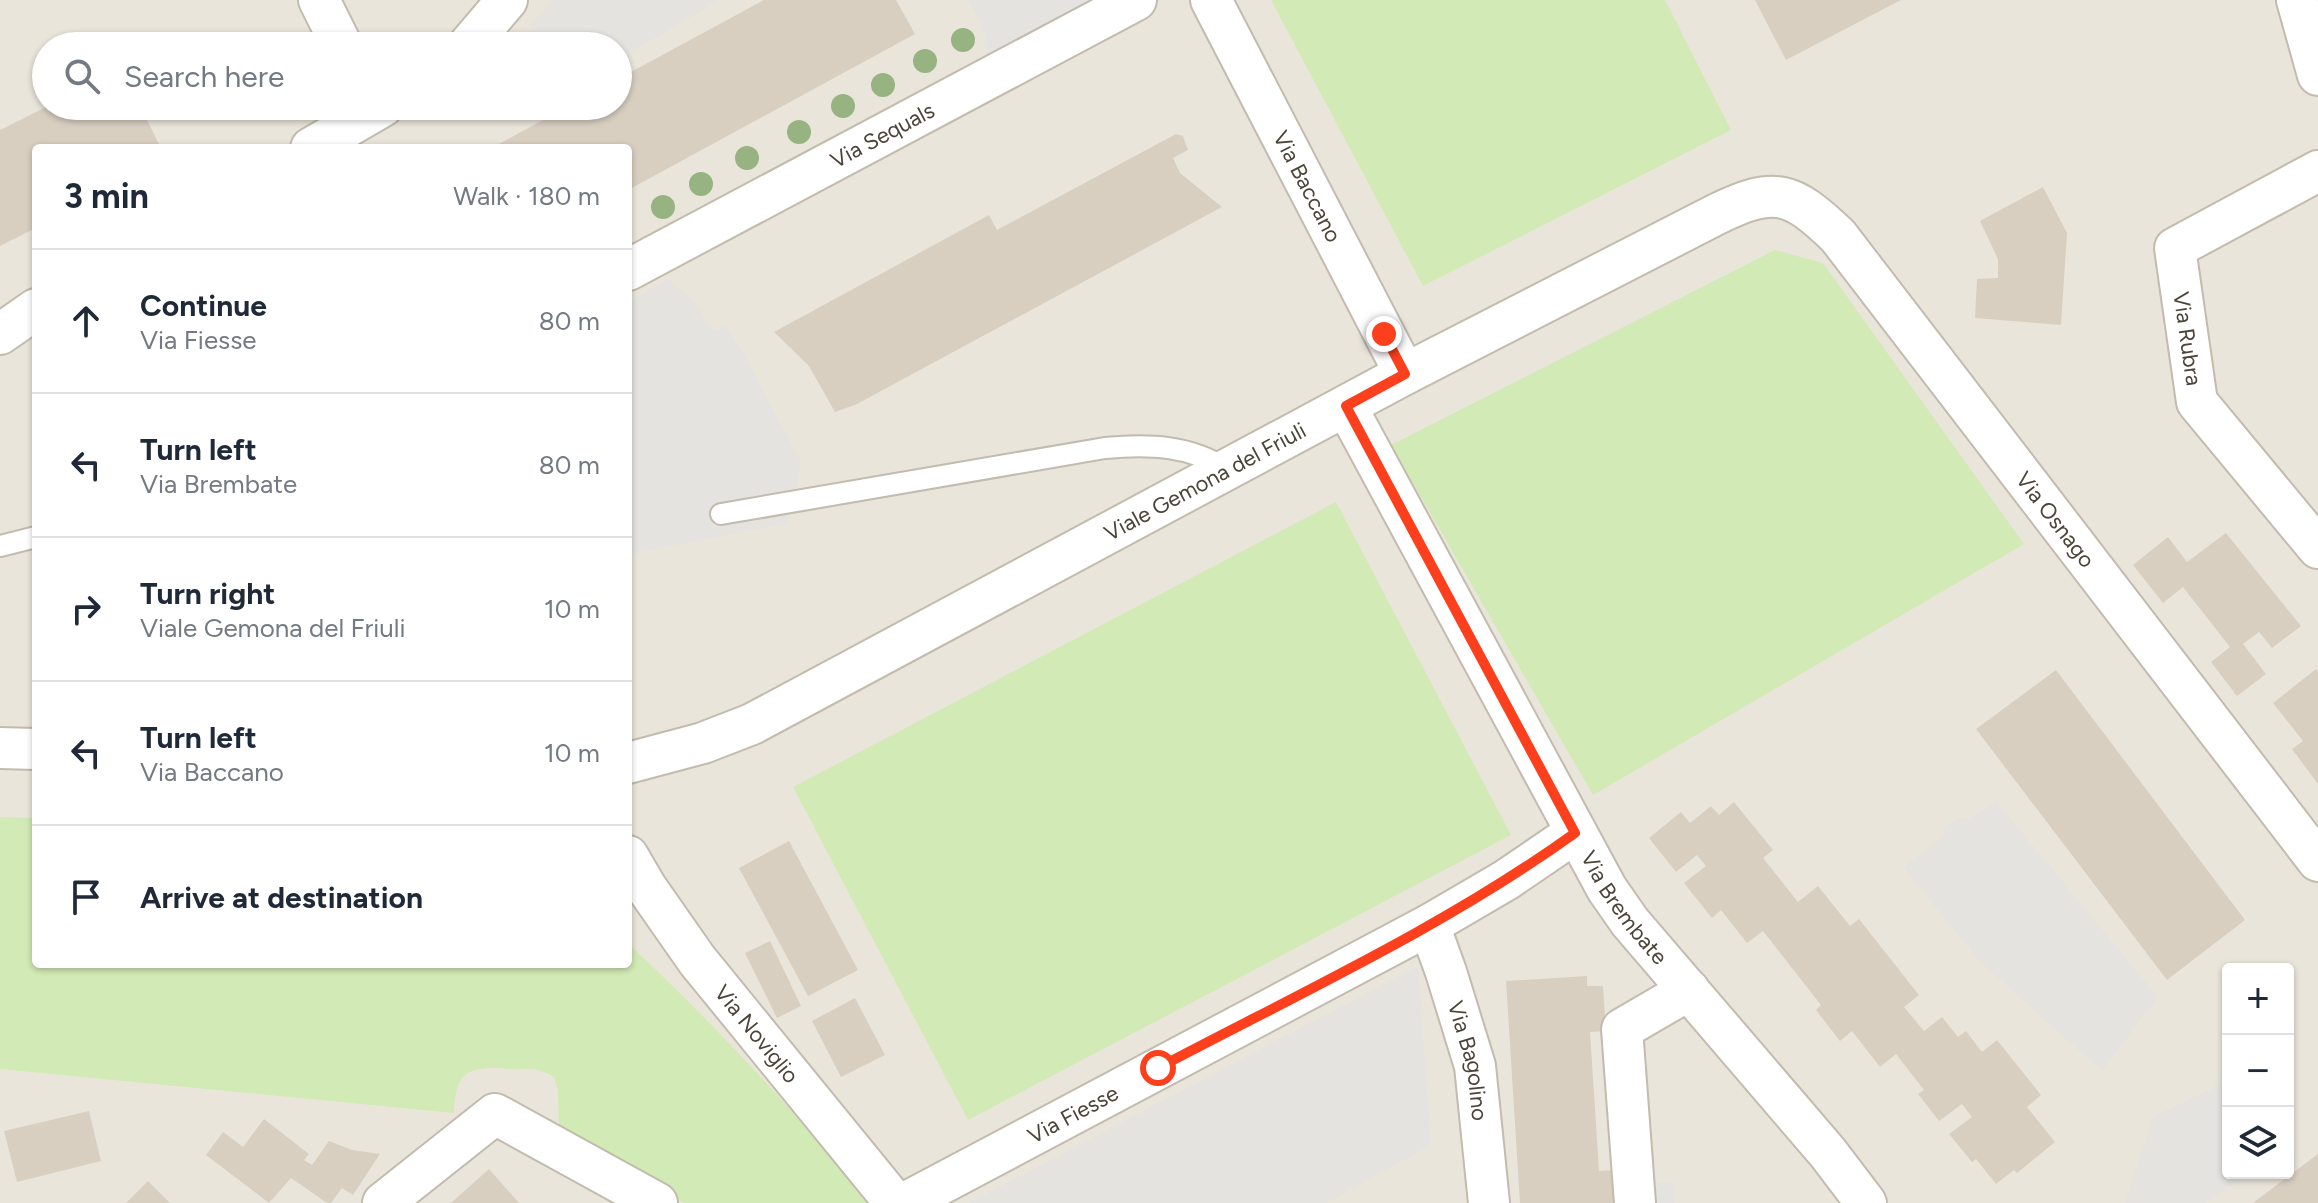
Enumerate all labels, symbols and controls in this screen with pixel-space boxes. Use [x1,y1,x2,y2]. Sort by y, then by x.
search box [32,32,632,120]
icon: search [60,54,104,98]
text: Search here [124,58,284,95]
street label: Via Sequals [826,97,939,174]
street label: Via Baccano [1267,126,1347,247]
text: 3 min [64,176,149,217]
text: Walk · 180 m [453,180,600,212]
text: Continue [140,287,267,324]
street label: Via Rubra [2167,290,2208,388]
icon: ahead [64,299,108,343]
text: 80 m [539,305,600,337]
route end [1366,316,1402,352]
text: Via Fiesse [140,324,257,356]
street label: Viale Gemona del Friuli [1100,417,1311,547]
text: Turn left [140,431,257,468]
icon: left [64,443,108,487]
text: 80 m [539,449,600,481]
street label: Via Osnago [2010,467,2101,573]
text: Via Brembate [140,468,297,500]
text: Turn right [140,575,275,612]
icon: right [64,587,108,631]
text: 10 m [544,593,600,625]
text: Viale Gemona del Friuli [140,612,406,644]
text: Turn left [140,719,257,756]
icon: left [64,731,108,775]
text: 10 m [544,737,600,769]
text: Via Baccano [140,756,284,788]
street label: Via Brembate [1575,846,1673,970]
icon: arrive [64,875,108,919]
text: Arrive at destination [140,879,423,916]
map controls [2222,963,2294,1179]
button: + [2222,963,2294,1035]
street label: Via Noviglio [709,979,805,1089]
street label: Via Bagolino [1442,998,1494,1122]
button: − [2222,1035,2294,1107]
route start [1140,1050,1176,1086]
street label: Via Fiesse [1023,1079,1123,1149]
button: layers [2222,1107,2294,1179]

